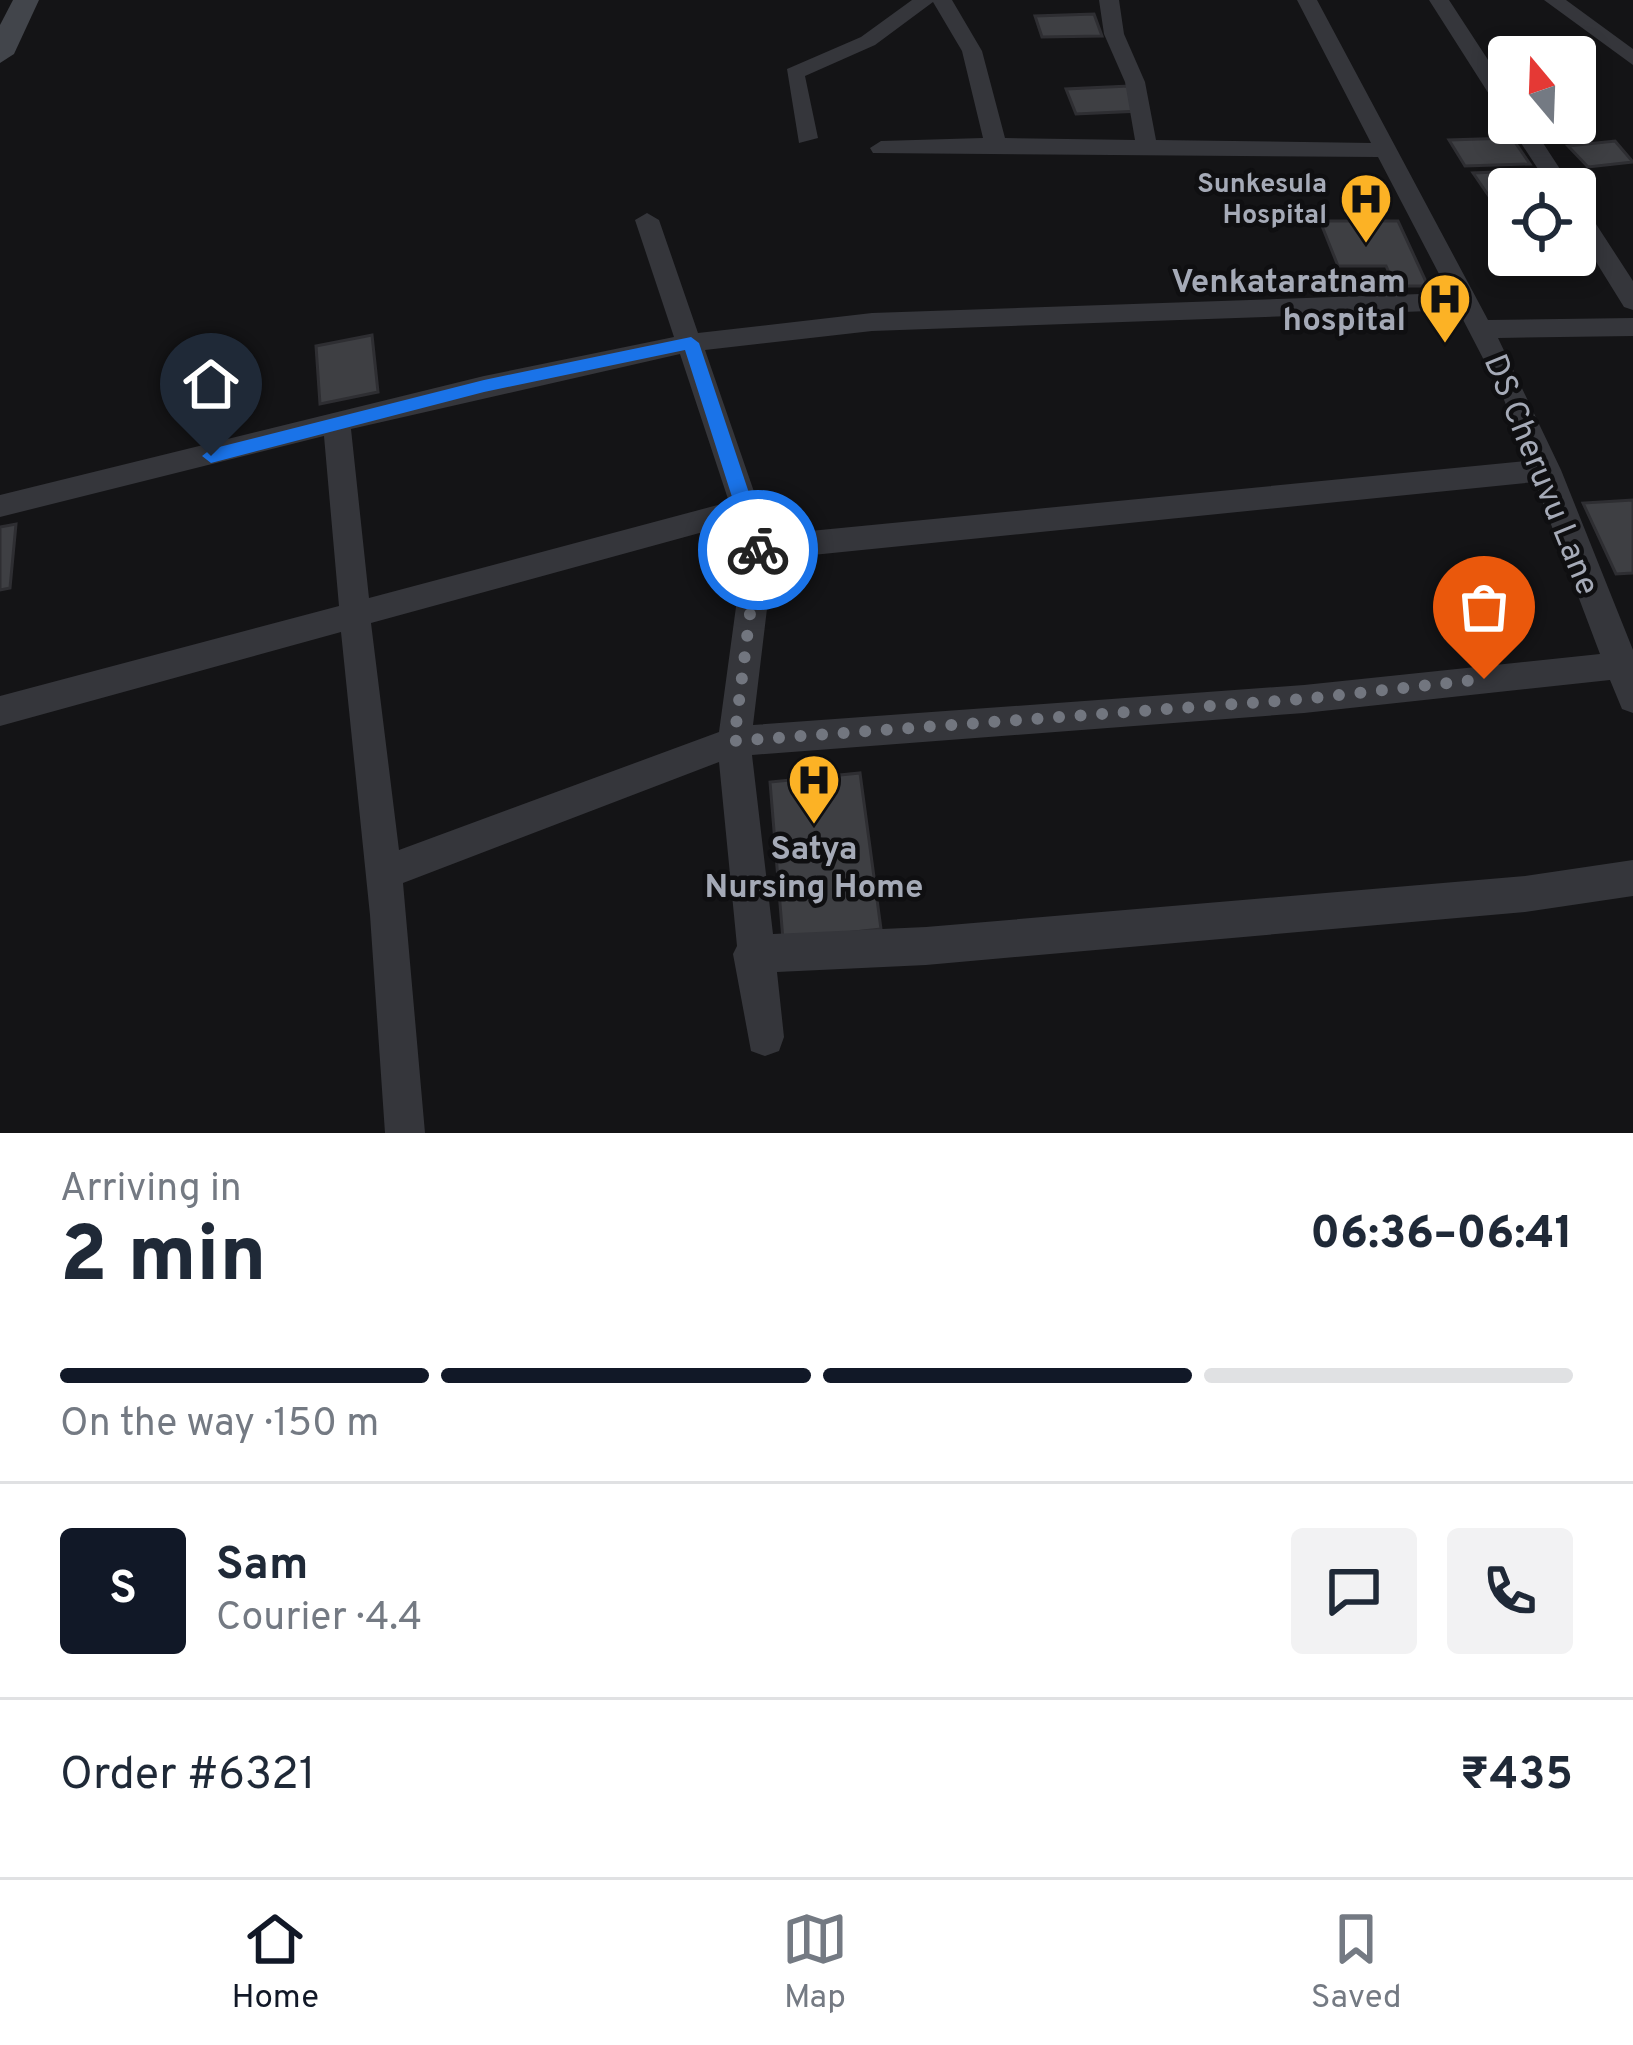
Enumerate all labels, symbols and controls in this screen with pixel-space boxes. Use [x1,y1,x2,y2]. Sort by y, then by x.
north arrow [1488,36,1596,144]
map controls [1488,36,1596,276]
place label: Sunkesula Hospital [1197,168,1327,233]
button: locate [1488,168,1596,276]
hospital icon: Sunkesula Hospital [1338,171,1394,245]
place label: Venkataratnam hospital [1171,263,1406,343]
hospital icon: Venkataratnam hospital [1417,271,1473,345]
pin [160,333,262,456]
street label: DS Cheruvu Lane [1472,349,1607,602]
icon: home [178,351,244,417]
courier [698,490,818,610]
icon: bike [725,517,791,583]
pin [1433,556,1535,679]
icon: bag [1451,574,1517,640]
hospital icon: Satya Nursing Home [786,752,842,826]
place label: Satya Nursing Home [705,830,923,910]
text: Arriving in [60,1166,242,1215]
text: 06:36–06:41 [1310,1207,1573,1264]
text: 2 min [60,1210,266,1309]
text: On the way · 150 m [60,1401,379,1450]
button: chat [1291,1528,1417,1654]
button: phone [1447,1528,1573,1654]
text: Sam [216,1538,308,1595]
text: S [109,1562,137,1619]
text: Courier · 4.4 [216,1595,422,1644]
text: Order #6321 [60,1748,316,1805]
text: ₹435 [1460,1748,1573,1805]
tab: Home [231,1906,319,2020]
tab: Map [782,1906,848,2020]
tab: Saved [1311,1906,1402,2020]

